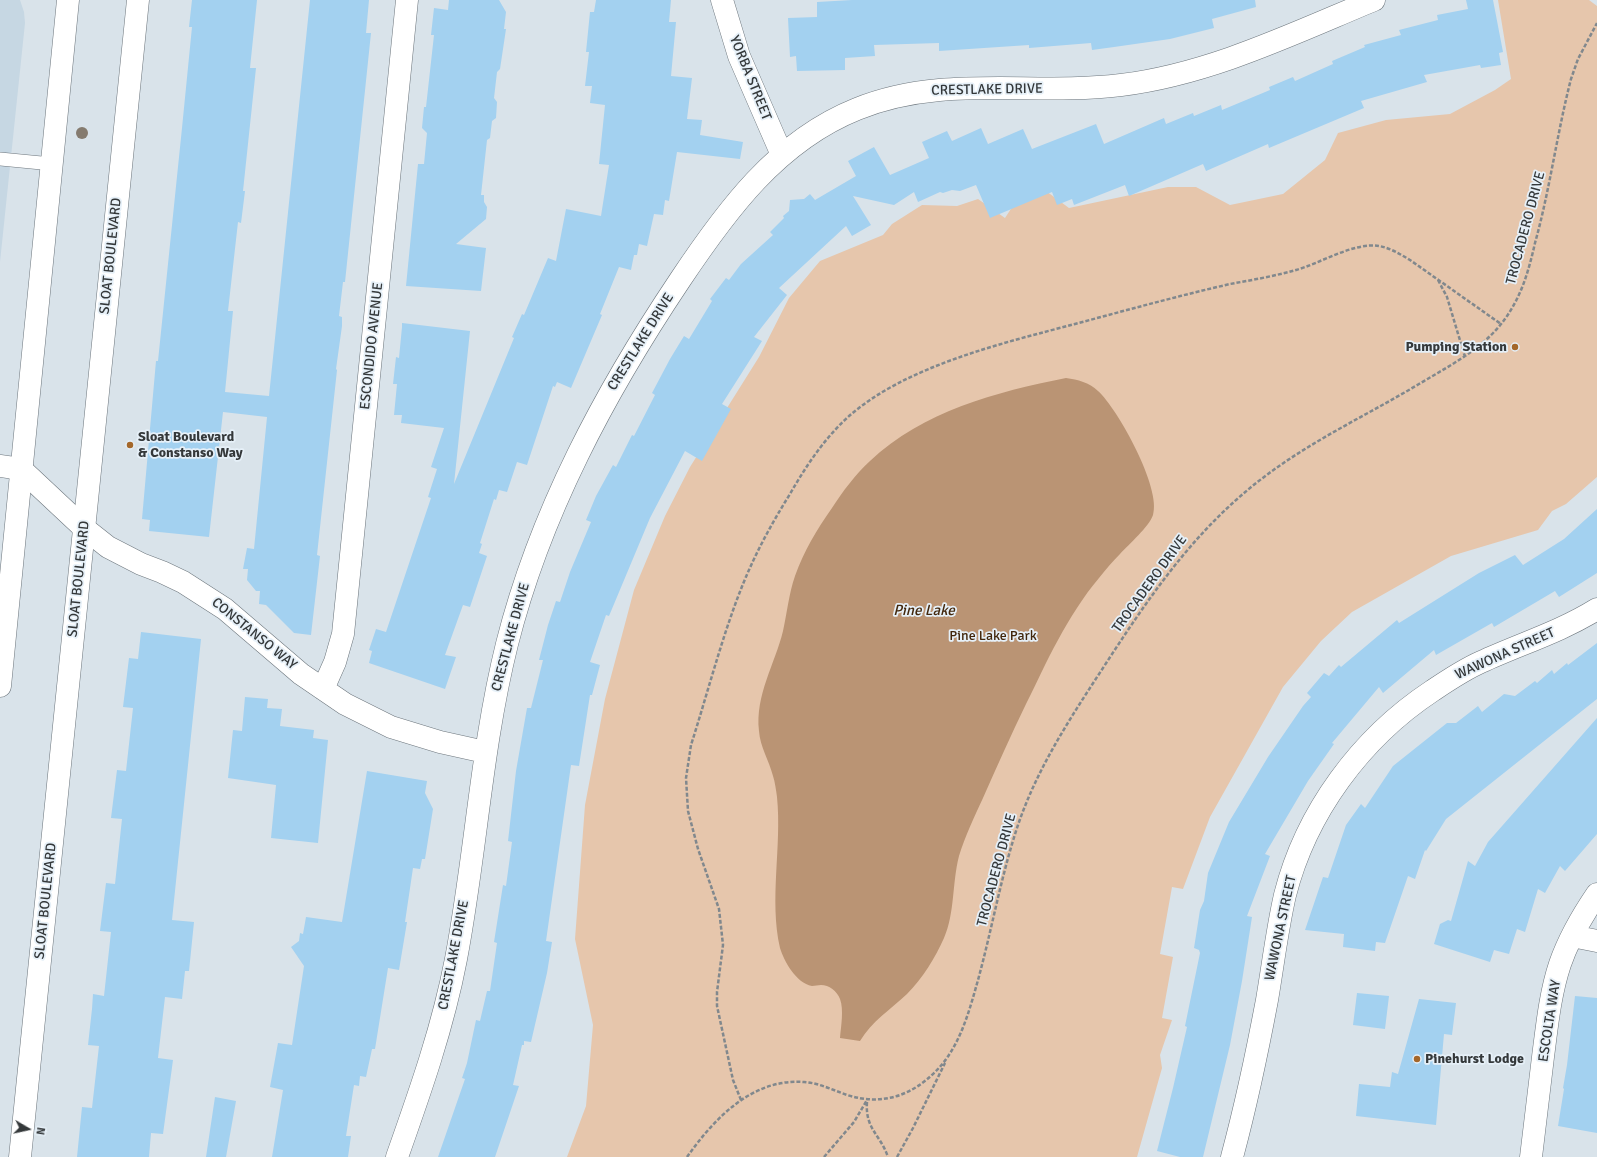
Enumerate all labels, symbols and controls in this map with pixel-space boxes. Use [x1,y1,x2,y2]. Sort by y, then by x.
street label: YORBA STREET [725,33,775,123]
street label: CRESTLAKE DRIVE [931,81,1043,99]
street label: TROCADERO DRIVE [1503,170,1549,286]
street label: SLOAT BOULEVARD [97,197,125,315]
street label: ESCONDIDO AVENUE [357,282,387,410]
street label: CRESTLAKE DRIVE [604,290,678,394]
place label: Pumping Station [1405,339,1507,355]
marker: Pumping Station [1510,342,1520,352]
place label: Sloat Boulevard & Constanso Way [138,429,243,462]
marker: Sloat Boulevard & Constanso Way [125,440,135,450]
street label: SLOAT BOULEVARD [65,520,93,638]
street label: TROCADERO DRIVE [1109,532,1191,636]
street label: CRESTLAKE DRIVE [488,581,534,693]
street label: CONSTANSO WAY [208,594,300,674]
water label: Pine Lake [893,602,955,620]
street label: WAWONA STREET [1453,625,1557,683]
park label: Pine Lake Park [949,628,1037,644]
street label: TROCADERO DRIVE [974,812,1020,928]
street label: SLOAT BOULEVARD [32,842,60,960]
street label: WAWONA STREET [1262,874,1300,982]
street label: CRESTLAKE DRIVE [435,899,473,1011]
street label: ESCOLTA WAY [1535,979,1565,1063]
place label: Pinehurst Lodge [1425,1051,1524,1067]
marker: Pinehurst Lodge [1412,1054,1422,1064]
north arrow [8,1109,48,1149]
text: N [33,1126,47,1136]

